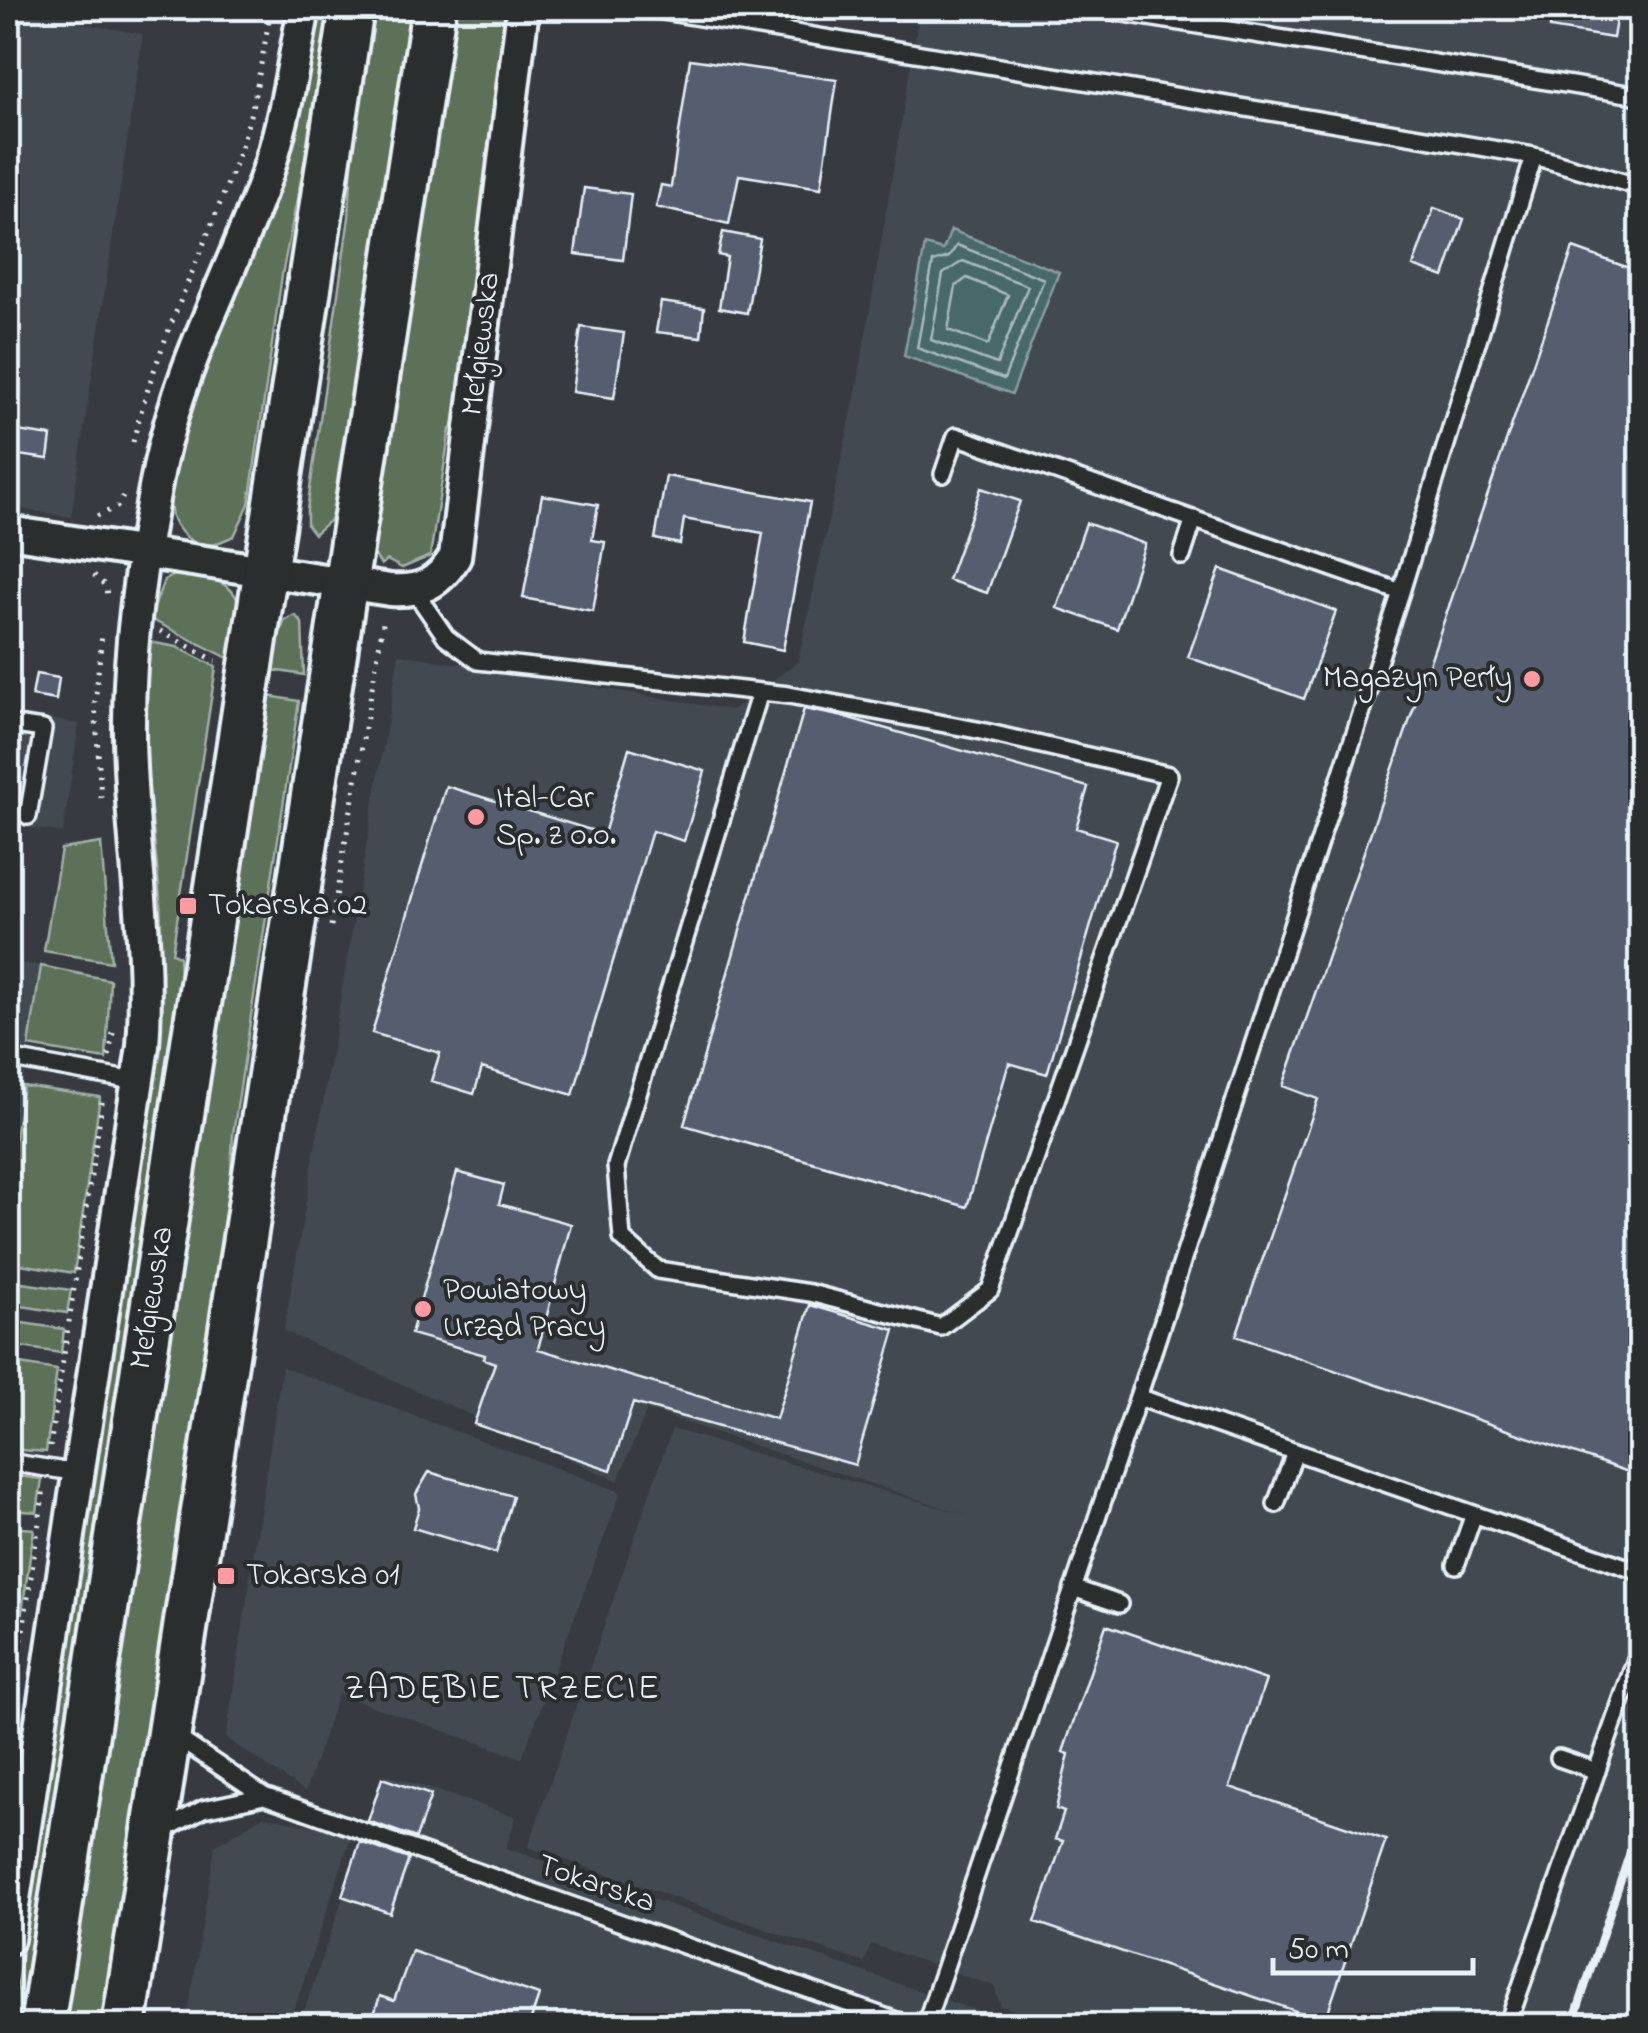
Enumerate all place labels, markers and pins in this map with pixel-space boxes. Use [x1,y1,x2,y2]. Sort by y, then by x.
place label: Magazyn Perły [1323,656,1512,703]
marker: Magazyn Perły [1521,668,1543,690]
place label: Ital-Car Sp. z o.o. [496,776,616,860]
marker: Ital-Car Sp. z o.o. [465,806,487,828]
place label: Tokarska 02 [208,883,367,930]
marker: Tokarska 02 [177,895,199,917]
place label: Powiatowy Urząd Pracy [443,1268,606,1352]
marker: Powiatowy Urząd Pracy [412,1298,434,1320]
place label: Tokarska 01 [246,1553,400,1600]
marker: Tokarska 01 [215,1565,237,1587]

